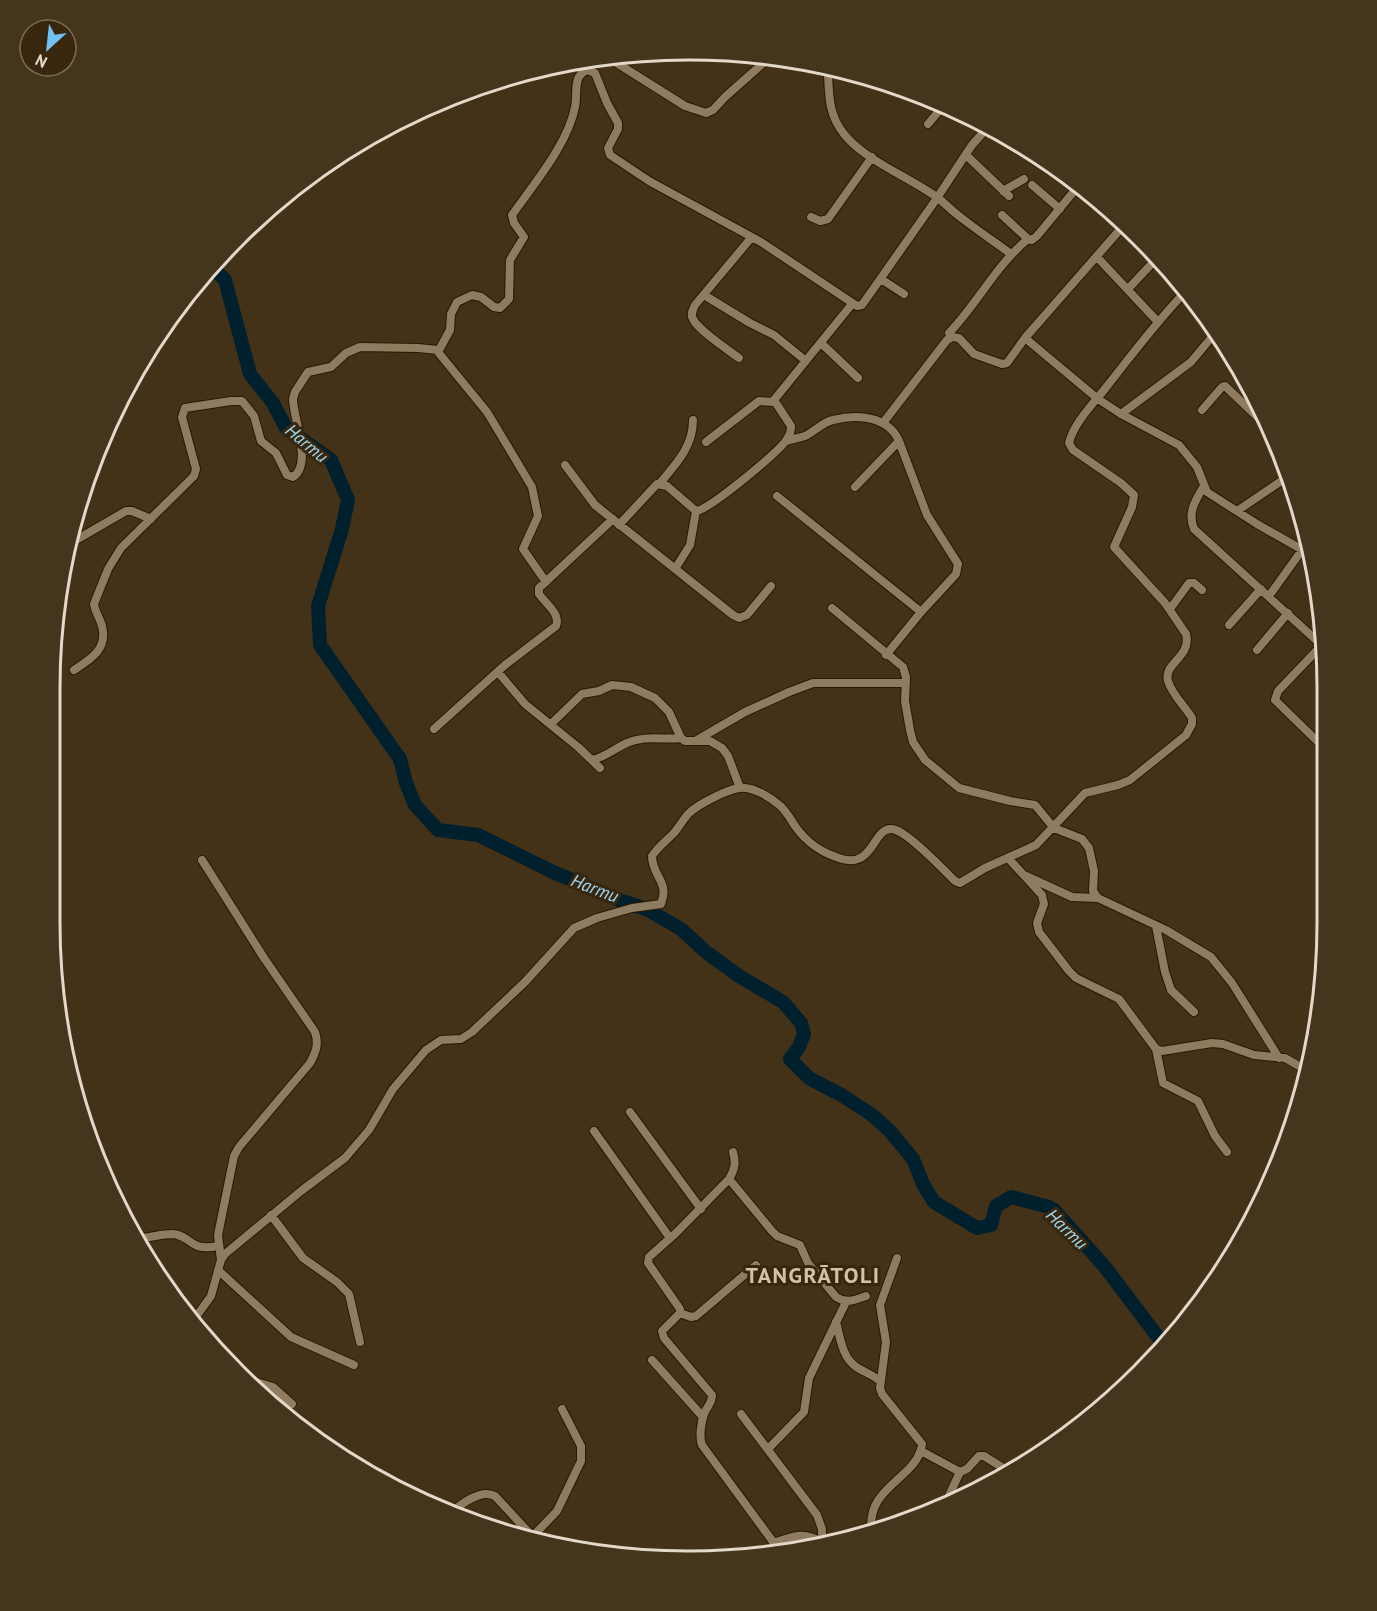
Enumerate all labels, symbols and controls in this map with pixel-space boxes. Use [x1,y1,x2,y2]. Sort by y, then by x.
north arrow [18,18,78,78]
text: N [32,50,50,73]
water label: Harmu [281,418,333,468]
water label: Harmu [568,868,622,908]
water label: Harmu [1041,1204,1093,1254]
district label: TANGRĀTOLI [746,1261,880,1289]

